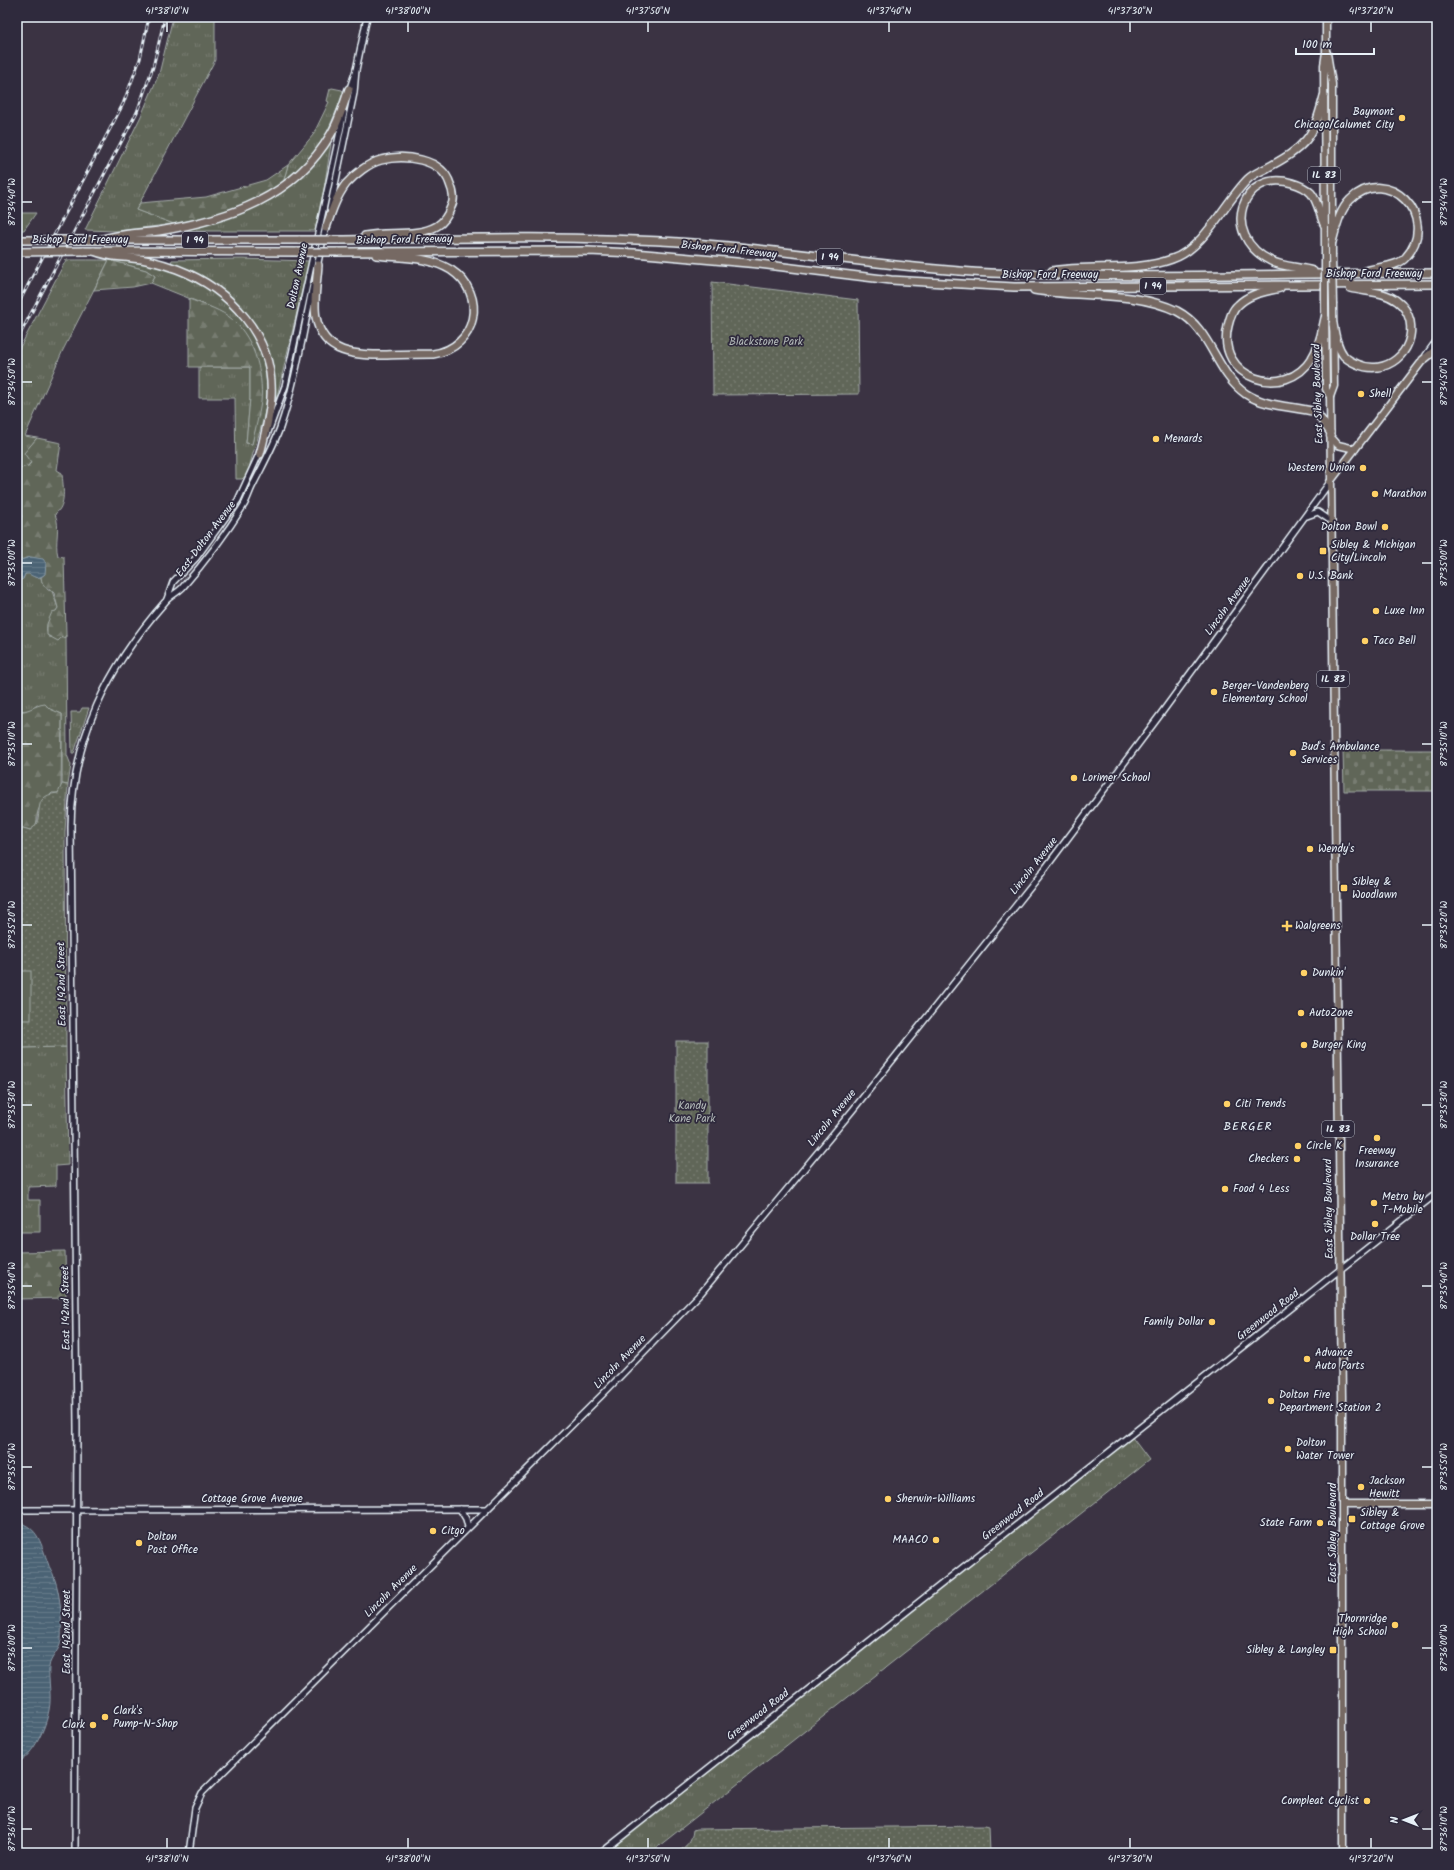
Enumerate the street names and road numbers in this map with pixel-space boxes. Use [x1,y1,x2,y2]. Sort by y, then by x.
road number: IL 83 [1308,167,1340,183]
street label: Bishop Ford Freeway [356,230,453,250]
street label: Bishop Ford Freeway [32,231,129,249]
road number: I 94 [182,232,208,248]
street label: Bishop Ford Freeway [680,236,779,264]
street label: Dolton Avenue [282,241,314,310]
road number: I 94 [817,249,843,265]
street label: Bishop Ford Freeway [1326,265,1423,283]
street label: Bishop Ford Freeway [1002,266,1099,284]
road number: I 94 [1140,278,1166,294]
street label: East Sibley Boulevard [1307,343,1329,444]
street label: East Dolton Avenue [171,497,241,581]
street label: Lincoln Avenue [1200,572,1256,639]
road number: IL 83 [1317,671,1349,687]
street label: Lincoln Avenue [1005,833,1063,899]
street label: East 142nd Street [52,941,72,1026]
street label: Lincoln Avenue [803,1085,861,1151]
road number: IL 83 [1322,1121,1354,1137]
street label: East Sibley Boulevard [1319,1158,1339,1259]
street label: East 142nd Street [56,1265,76,1350]
street label: Greenwood Road [1233,1284,1304,1345]
street label: Lincoln Avenue [589,1331,651,1393]
street label: East Sibley Boulevard [1324,1482,1342,1583]
street label: Greenwood Road [978,1484,1049,1545]
street label: Cottage Grove Avenue [201,1490,303,1508]
street label: Lincoln Avenue [360,1560,422,1622]
street label: East 142nd Street [58,1589,76,1674]
street label: Greenwood Road [723,1684,794,1745]

